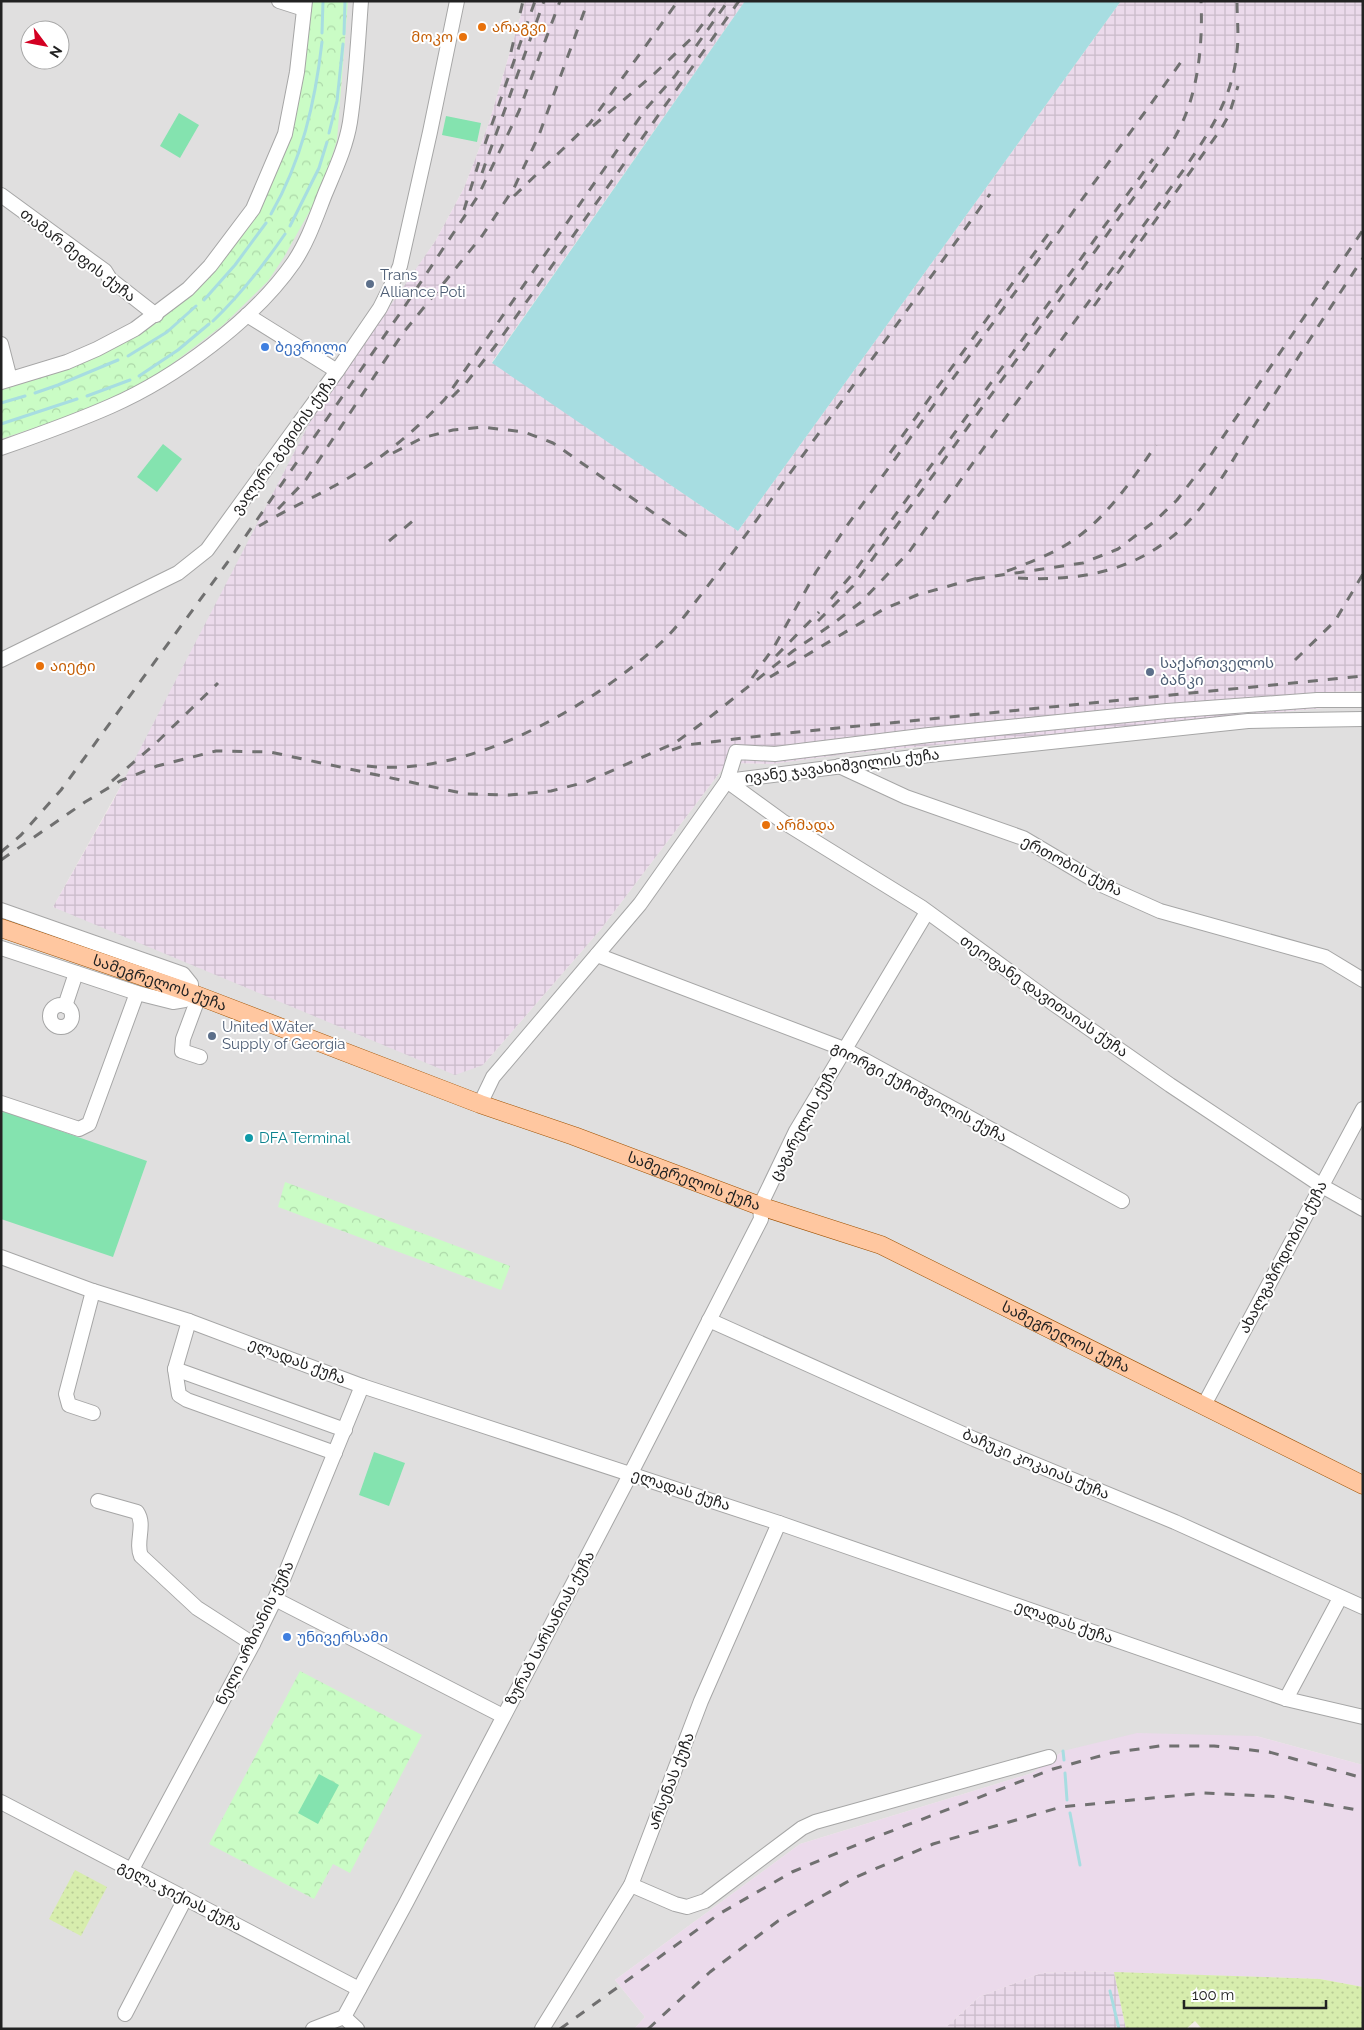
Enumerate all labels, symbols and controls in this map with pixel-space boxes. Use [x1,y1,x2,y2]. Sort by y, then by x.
place label: არაგვი [492,18,546,36]
north arrow [20,20,70,70]
marker: არაგვი [476,21,488,33]
place label: მოკო [411,28,453,46]
marker: მოკო [457,31,469,43]
text: N [46,43,66,61]
street label: თამარ მეფის ქუჩა [17,204,139,306]
place label: Trans Alliance Poti [380,266,466,301]
marker: Trans Alliance Poti [364,278,376,290]
place label: ბევრილი [275,338,347,356]
marker: ბევრილი [259,341,271,353]
street label: ვალერი გეგიძის ქუჩა [228,372,340,518]
place label: საქართველოს ბანკი [1160,654,1274,689]
place label: აიეტი [50,657,96,675]
marker: აიეტი [34,660,46,672]
marker: საქართველოს ბანკი [1144,666,1156,678]
street label: ივანე ჯავახიშვილის ქუჩა [743,745,941,787]
place label: არმადა [776,816,835,834]
marker: არმადა [760,819,772,831]
street label: ერთობის ქუჩა [1018,832,1126,900]
street label: თეოფანე დავითაიას ქუჩა [957,931,1131,1061]
street label: სამეგრელოს ქუჩა [90,951,229,1015]
place label: United Water Supply of Georgia [222,1018,345,1053]
marker: United Water Supply of Georgia [206,1030,218,1042]
street label: გიორგი ქუჩიშვილის ქუჩა [828,1038,1010,1146]
street label: ცაგარელის ქუჩა [766,1062,842,1184]
place label: DFA Terminal [259,1129,351,1147]
marker: DFA Terminal [243,1132,255,1144]
street label: სამეგრელოს ქუჩა [625,1148,763,1214]
street label: ახალგაზრდობის ქუჩა [1235,1178,1331,1336]
street label: სამეგრელოს ქუჩა [999,1298,1133,1376]
street label: ელადას ქუჩა [246,1334,348,1388]
street label: ბაჩუკი კოკაიას ქუჩა [960,1425,1112,1503]
street label: ელადას ქუჩა [629,1466,733,1514]
street label: ზურაბ სარსანიას ქუჩა [502,1548,598,1708]
street label: ნელი არზიანის ქუჩა [212,1558,298,1708]
street label: ელადას ქუჩა [1012,1597,1116,1647]
place label: უნივერსამი [297,1628,388,1646]
marker: უნივერსამი [281,1631,293,1643]
street label: არსენას ქუჩა [644,1730,698,1832]
street label: გელა ჯიქიას ქუჩა [115,1857,245,1935]
scale bar [1184,1978,1326,2010]
text: 100 m [1192,1986,1234,2004]

